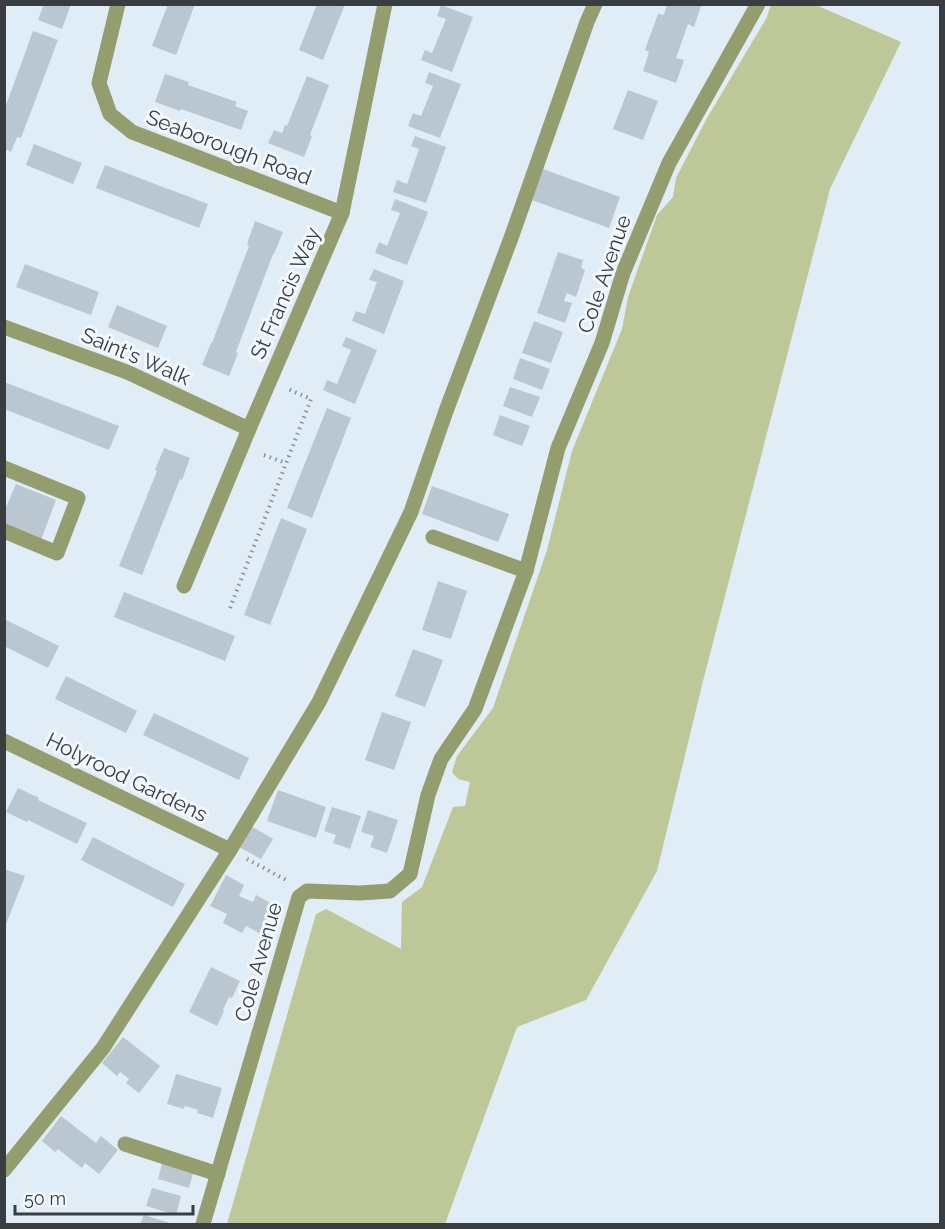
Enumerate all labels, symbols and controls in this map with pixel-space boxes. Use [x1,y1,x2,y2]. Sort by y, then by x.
street label: Seaborough Road [143,104,315,190]
street label: Cole Avenue [572,212,636,336]
street label: St Francis Way [245,223,325,363]
street label: Saint's Walk [78,322,194,390]
street label: Holyrood Gardens [42,727,212,827]
street label: Cole Avenue [229,899,287,1025]
scale bar [15,1178,194,1216]
text: 50 m [24,1188,66,1209]

